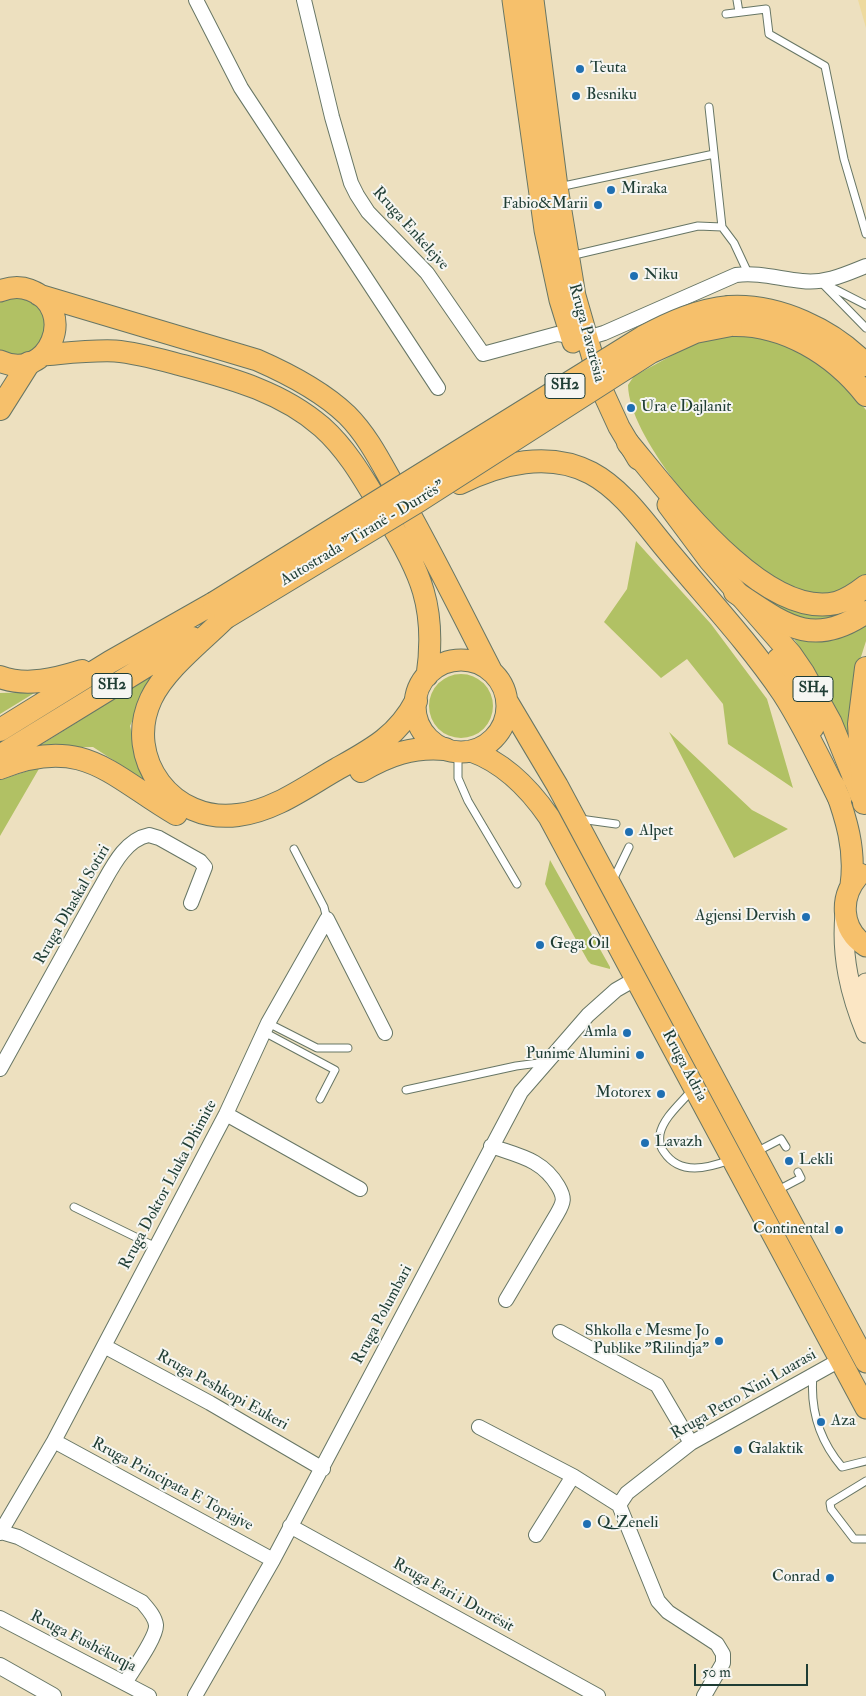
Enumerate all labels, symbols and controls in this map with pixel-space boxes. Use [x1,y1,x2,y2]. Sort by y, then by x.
place label: Teuta [590,59,627,79]
marker: Teuta [574,63,586,75]
place label: Besniku [586,86,637,106]
marker: Besniku [570,90,582,102]
place label: Miraka [621,180,667,200]
street label: Rruga Enkelejve [368,183,452,275]
marker: Miraka [605,184,617,196]
place label: Fabio&Marii [502,195,588,215]
marker: Fabio&Marii [592,199,604,211]
place label: Niku [644,266,678,286]
marker: Niku [628,270,640,282]
street label: Rruga Pavarësia [564,282,608,384]
road number: SH2 [545,374,585,398]
place label: Ura e Dajlanit [641,398,732,418]
marker: Ura e Dajlanit [625,402,637,414]
street label: Autostrada "Tiranë - Durrës" [277,477,449,591]
road number: SH2 [92,674,132,698]
road number: SH4 [793,676,833,702]
place label: Alpet [639,822,673,842]
marker: Alpet [623,826,635,838]
street label: Rruga Dhaskal Sotiri [31,842,115,968]
place label: Agjensi Dervish [695,907,796,927]
marker: Agjensi Dervish [800,911,812,923]
place label: Gega Oil [550,935,609,955]
marker: Gega Oil [534,939,546,951]
place label: Amla [584,1023,617,1043]
marker: Amla [621,1027,633,1039]
street label: Rruga Adria [657,1027,711,1105]
place label: Punime Alumini [526,1045,630,1065]
marker: Punime Alumini [634,1049,646,1061]
place label: Motorex [596,1084,651,1104]
marker: Motorex [655,1088,667,1100]
street label: Rruga Doktor Lluka Dhimite [116,1097,222,1273]
place label: Lavazh [655,1133,702,1153]
marker: Lavazh [639,1137,651,1149]
place label: Lekli [799,1151,833,1171]
marker: Lekli [783,1155,795,1167]
place label: Continental [753,1220,829,1240]
marker: Continental [833,1224,845,1236]
street label: Rruga Polumbari [349,1262,417,1368]
place label: Shkolla e Mesme Jo Publike "Rilindja" [585,1322,709,1360]
marker: Shkolla e Mesme Jo Publike "Rilindja" [713,1335,725,1347]
street label: Rruga Petro Nini Luarasi [668,1346,820,1444]
street label: Rruga Peshkopi Eukeri [153,1347,291,1435]
place label: Aza [831,1412,855,1432]
marker: Aza [815,1416,827,1428]
street label: Rruga Principata E Topiajve [88,1434,256,1536]
place label: Galaktik [748,1440,803,1460]
marker: Galaktik [732,1444,744,1456]
place label: Q. Zeneli [597,1514,658,1534]
marker: Q. Zeneli [581,1518,593,1530]
street label: Rruga Fari i Durrësit [389,1555,517,1637]
place label: Conrad [772,1568,820,1588]
marker: Conrad [824,1572,836,1584]
street label: Rruga Fushëkuqja [27,1607,139,1677]
scale bar [696,1654,810,1686]
text: 50 m [702,1663,731,1682]

